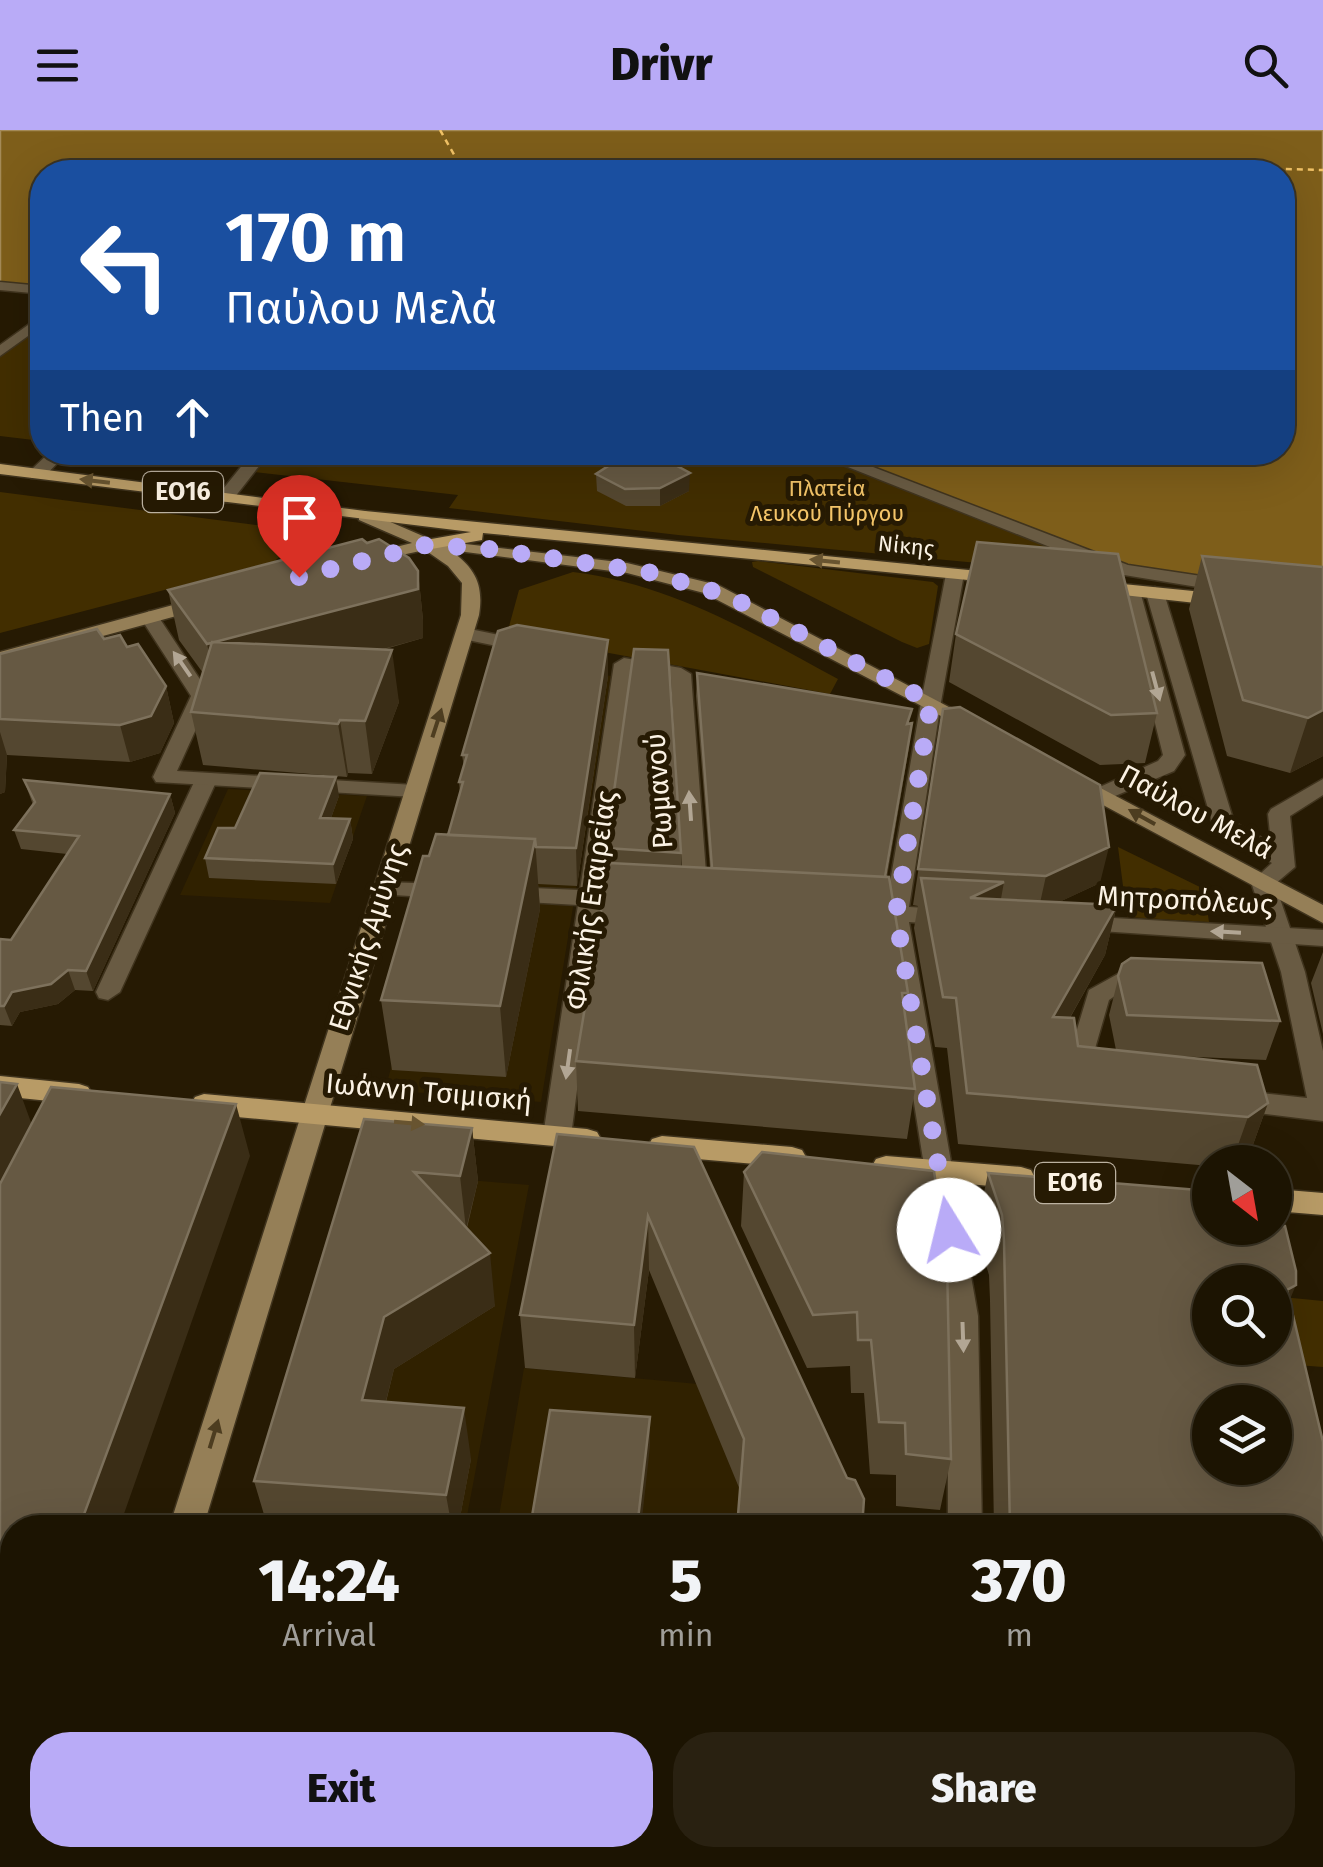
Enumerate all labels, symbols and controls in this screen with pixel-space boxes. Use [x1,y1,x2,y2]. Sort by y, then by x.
icon: menu [30,38,85,93]
text: Drivr [611,38,712,92]
icon: search [1238,38,1293,93]
text: 170 m [225,196,406,280]
icon: left [60,200,190,330]
text: Παύλου Μελά [225,281,497,335]
icon: ahead [165,390,220,445]
text: Then [60,395,145,441]
road number: ΕΟ16 [143,472,223,512]
one-way arrow [79,473,110,489]
pin [257,475,342,578]
park label: Πλατεία Λευκού Πύργου [750,475,904,527]
icon: arrive [272,490,327,545]
street label: Νίκης [877,530,935,562]
one-way arrow [809,553,841,569]
one-way arrow [173,651,192,677]
one-way arrow [1149,670,1165,701]
one-way arrow [430,708,445,738]
street label: Ρωμανού [638,732,680,850]
street label: Παύλου Μελά [1113,758,1279,866]
street label: Φιλικής Εταιρείας [559,788,623,1012]
one-way arrow [682,790,698,822]
one-way arrow [1128,809,1157,826]
street label: Εθνικής Αμύνης [322,839,414,1035]
street label: Μητροπόλεως [1096,879,1274,921]
one-way arrow [1209,924,1241,940]
one-way arrow [559,1048,575,1080]
street label: Ιωάννη Τσιμισκή [324,1067,534,1117]
one-way arrow [394,1115,426,1131]
north arrow [1192,1145,1292,1245]
map controls [1192,1145,1292,1485]
road number: ΕΟ16 [1035,1163,1115,1203]
position arrow [897,1178,1001,1282]
button: search [1192,1265,1292,1365]
one-way arrow [956,1321,972,1353]
button: layers [1192,1385,1292,1485]
one-way arrow [207,1419,222,1449]
text: 14:24 [258,1545,400,1617]
text: 5 [669,1545,702,1617]
text: 370 [972,1545,1067,1617]
text: Arrival [282,1616,376,1654]
text: min [658,1616,713,1654]
text: m [1005,1616,1033,1654]
button: Exit [30,1732,653,1847]
button: Share [673,1732,1295,1847]

